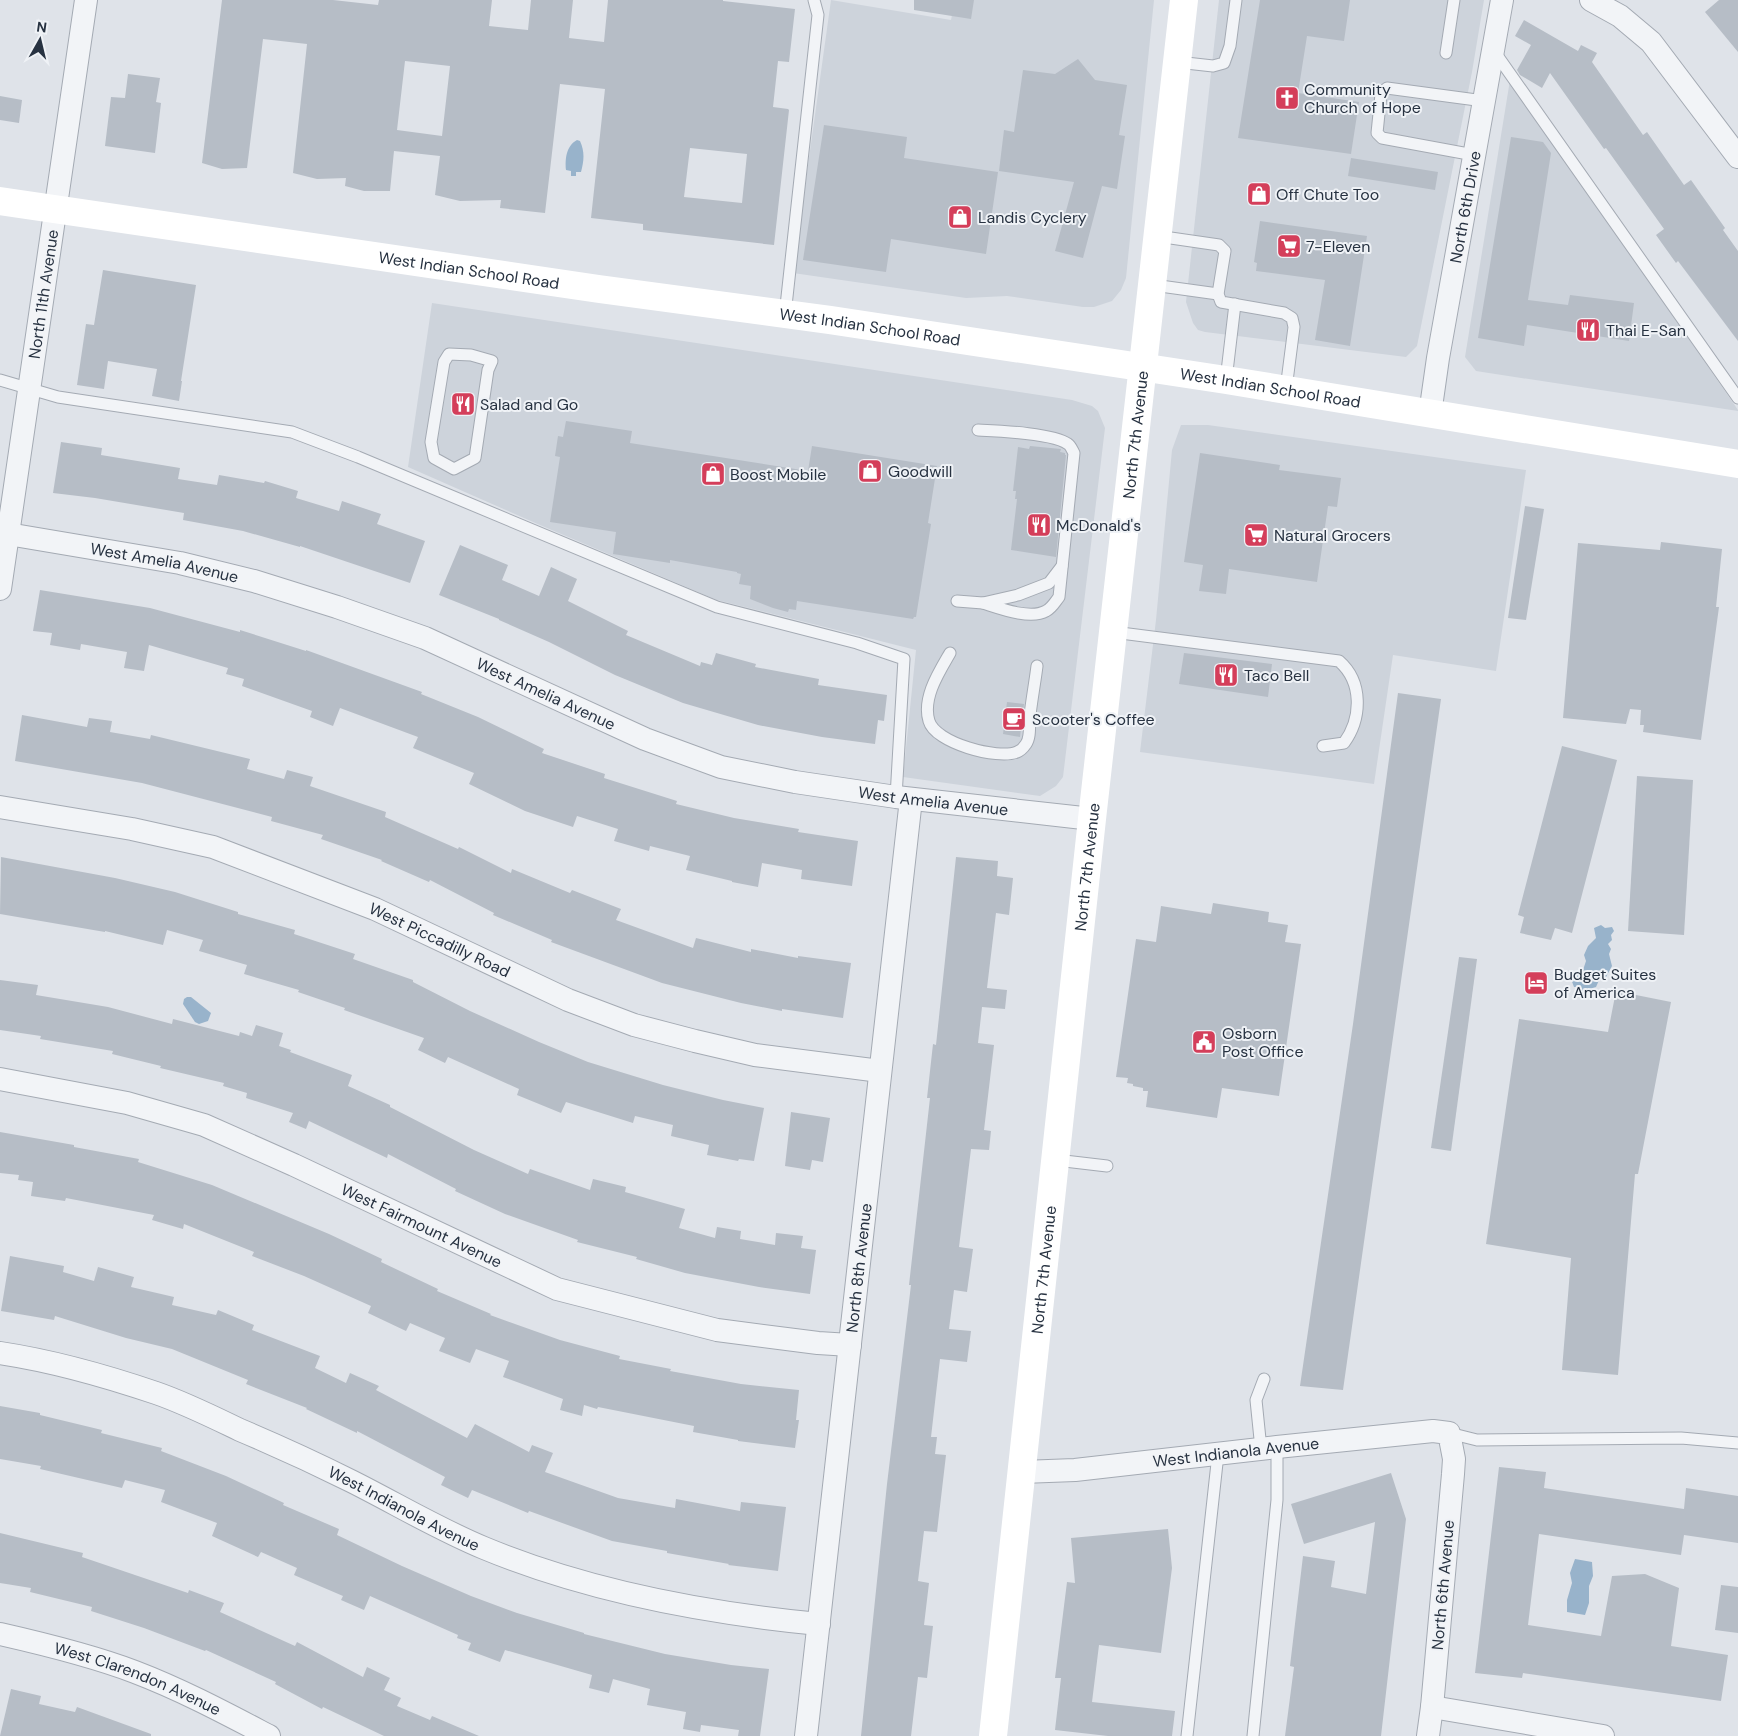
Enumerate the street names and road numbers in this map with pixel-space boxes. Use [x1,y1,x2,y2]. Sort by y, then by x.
street label: North 6th Drive [1445,149,1485,265]
street label: North 11th Avenue [23,228,63,360]
street label: West Indian School Road [377,246,561,294]
street label: West Indian School Road [778,303,962,350]
street label: West Indian School Road [1179,363,1362,412]
street label: North 7th Avenue [1118,370,1153,500]
street label: West Amelia Avenue [89,538,241,587]
street label: West Amelia Avenue [473,653,619,735]
street label: West Amelia Avenue [857,781,1009,820]
street label: North 7th Avenue [1069,802,1104,932]
street label: West Piccadilly Road [366,897,514,982]
street label: West Fairmount Avenue [338,1178,506,1272]
street label: North 8th Avenue [841,1202,876,1334]
street label: North 7th Avenue [1026,1204,1061,1335]
street label: West Indianola Avenue [1152,1432,1320,1472]
street label: West Indianola Avenue [325,1461,483,1555]
street label: North 6th Avenue [1427,1519,1459,1651]
street label: West Clarendon Avenue [52,1637,225,1720]

